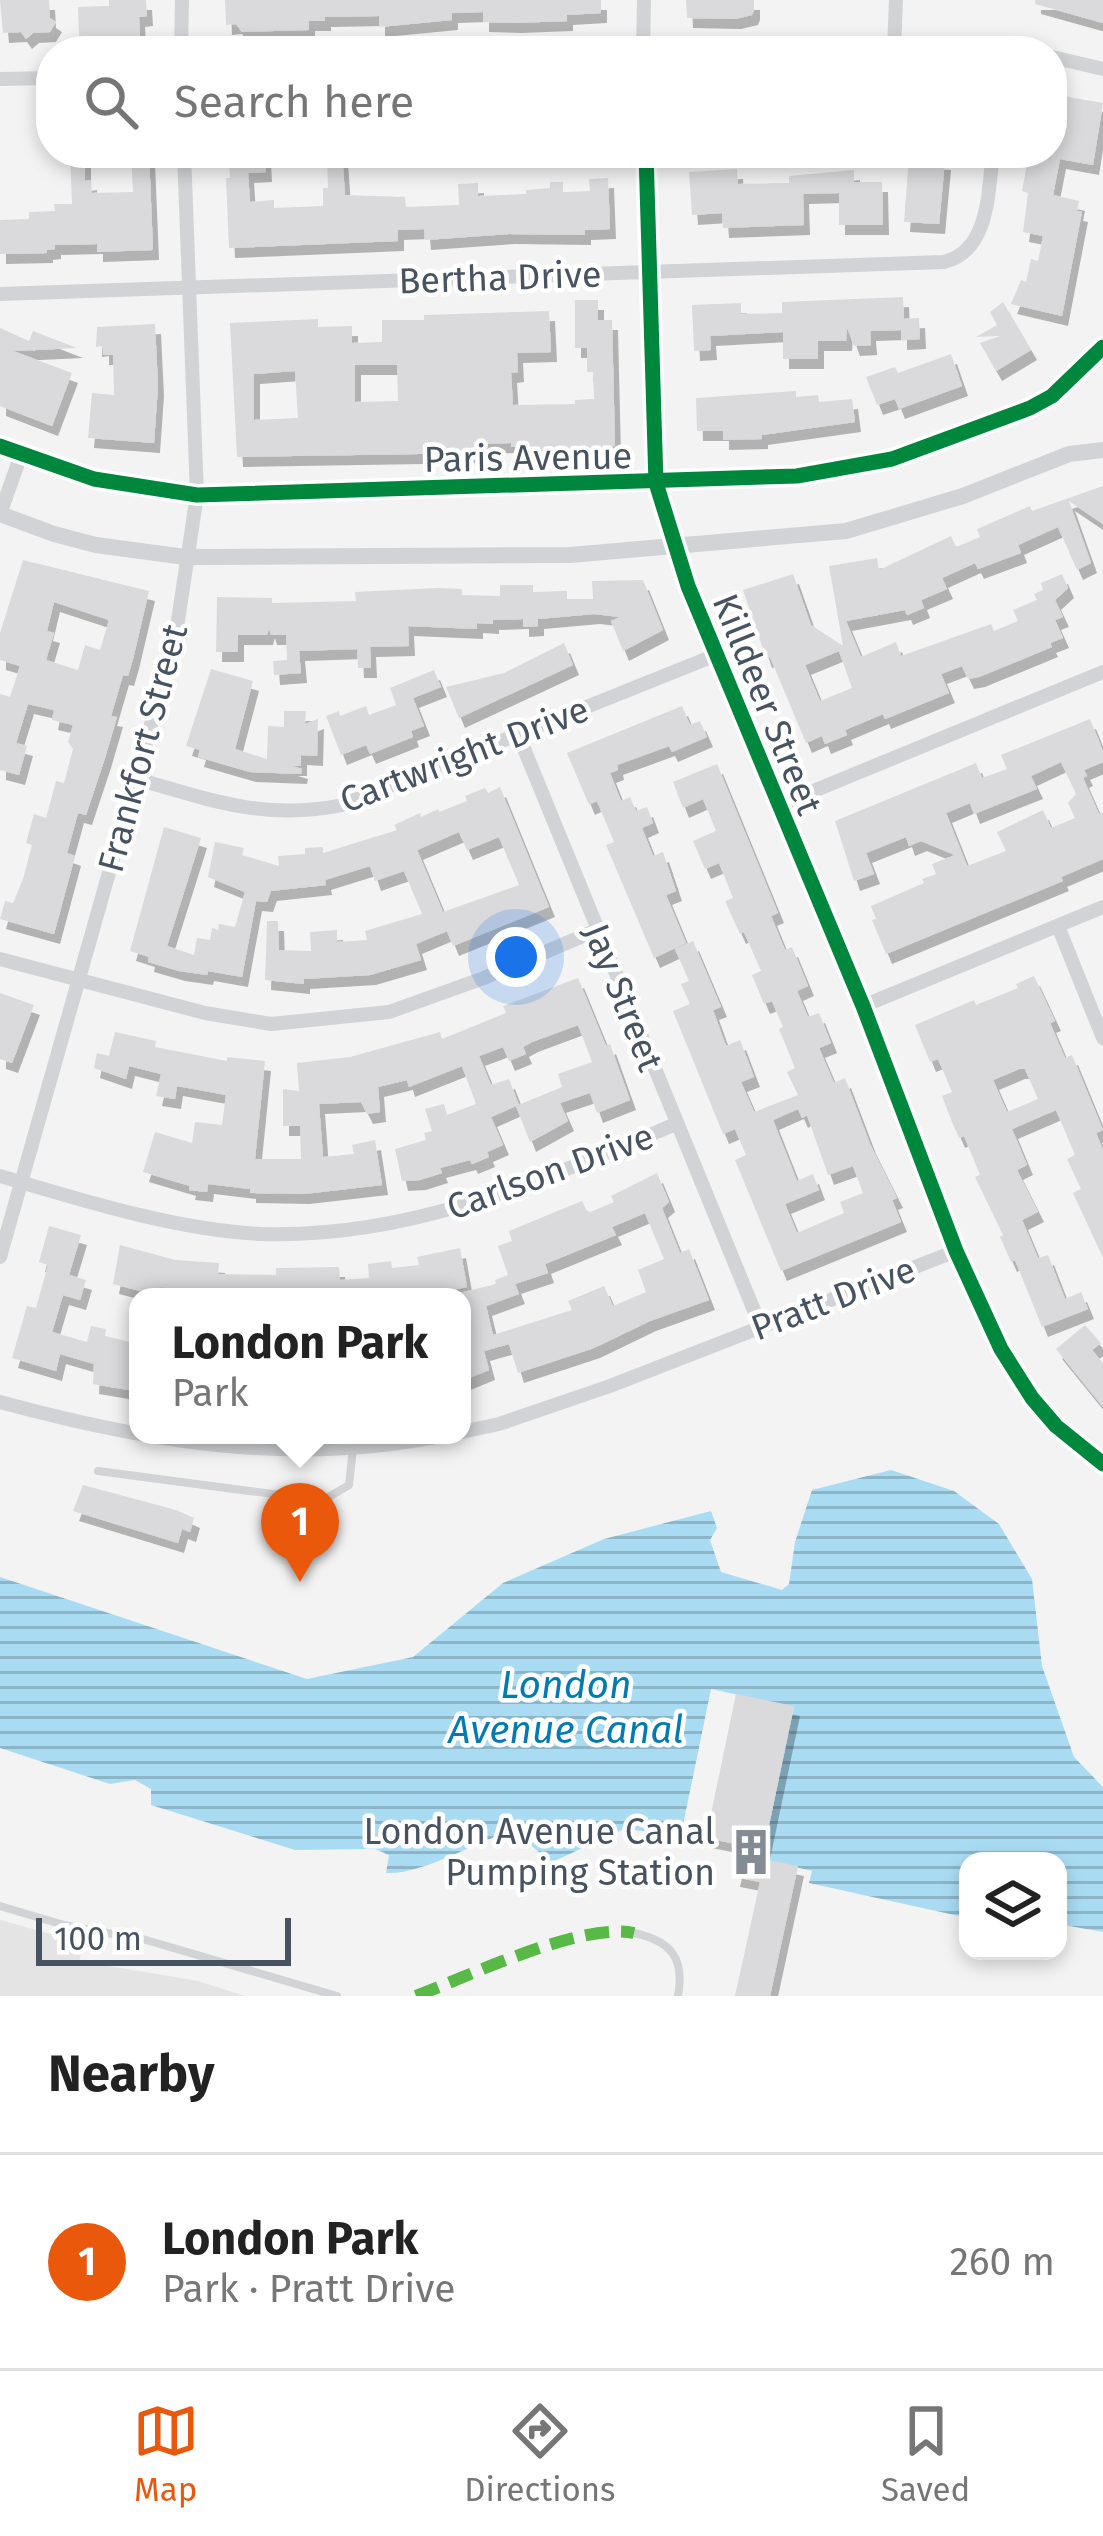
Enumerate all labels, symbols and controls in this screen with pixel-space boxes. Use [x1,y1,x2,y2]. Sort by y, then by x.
search box [36,36,1067,168]
icon: search [78,69,144,135]
text: Search here [174,75,414,129]
street label: Bertha Drive [398,252,602,304]
street label: Paris Avenue [423,434,633,482]
street label: Killdeer Street [703,588,831,821]
street label: Frankfort Street [89,619,197,877]
street label: Cartwright Drive [334,687,595,823]
street label: Jay Street [574,917,672,1077]
your location [486,927,546,987]
street label: Carlson Drive [441,1114,660,1230]
street label: Pratt Drive [745,1248,922,1350]
popup [129,1288,471,1444]
text: London Park [172,1316,428,1370]
text: Park [172,1370,249,1416]
pin: 1 [261,1483,339,1582]
water label: London Avenue Canal [446,1662,684,1753]
place label: London Avenue Canal Pumping Station [363,1810,715,1895]
building icon: London Avenue Canal Pumping Station [726,1827,776,1877]
map controls [959,1852,1067,1960]
button: layers [959,1852,1067,1960]
scale bar [36,1912,291,1965]
text: 100 m [54,1919,142,1959]
text: Nearby [48,2043,214,2105]
text: London Park [162,2212,418,2266]
text: 1 [78,2239,96,2285]
text: 260 m [949,2239,1055,2285]
text: Park · Pratt Drive [162,2266,456,2312]
tab: Map [133,2398,199,2510]
tab: Directions [464,2398,616,2510]
tab: Saved [881,2398,970,2510]

